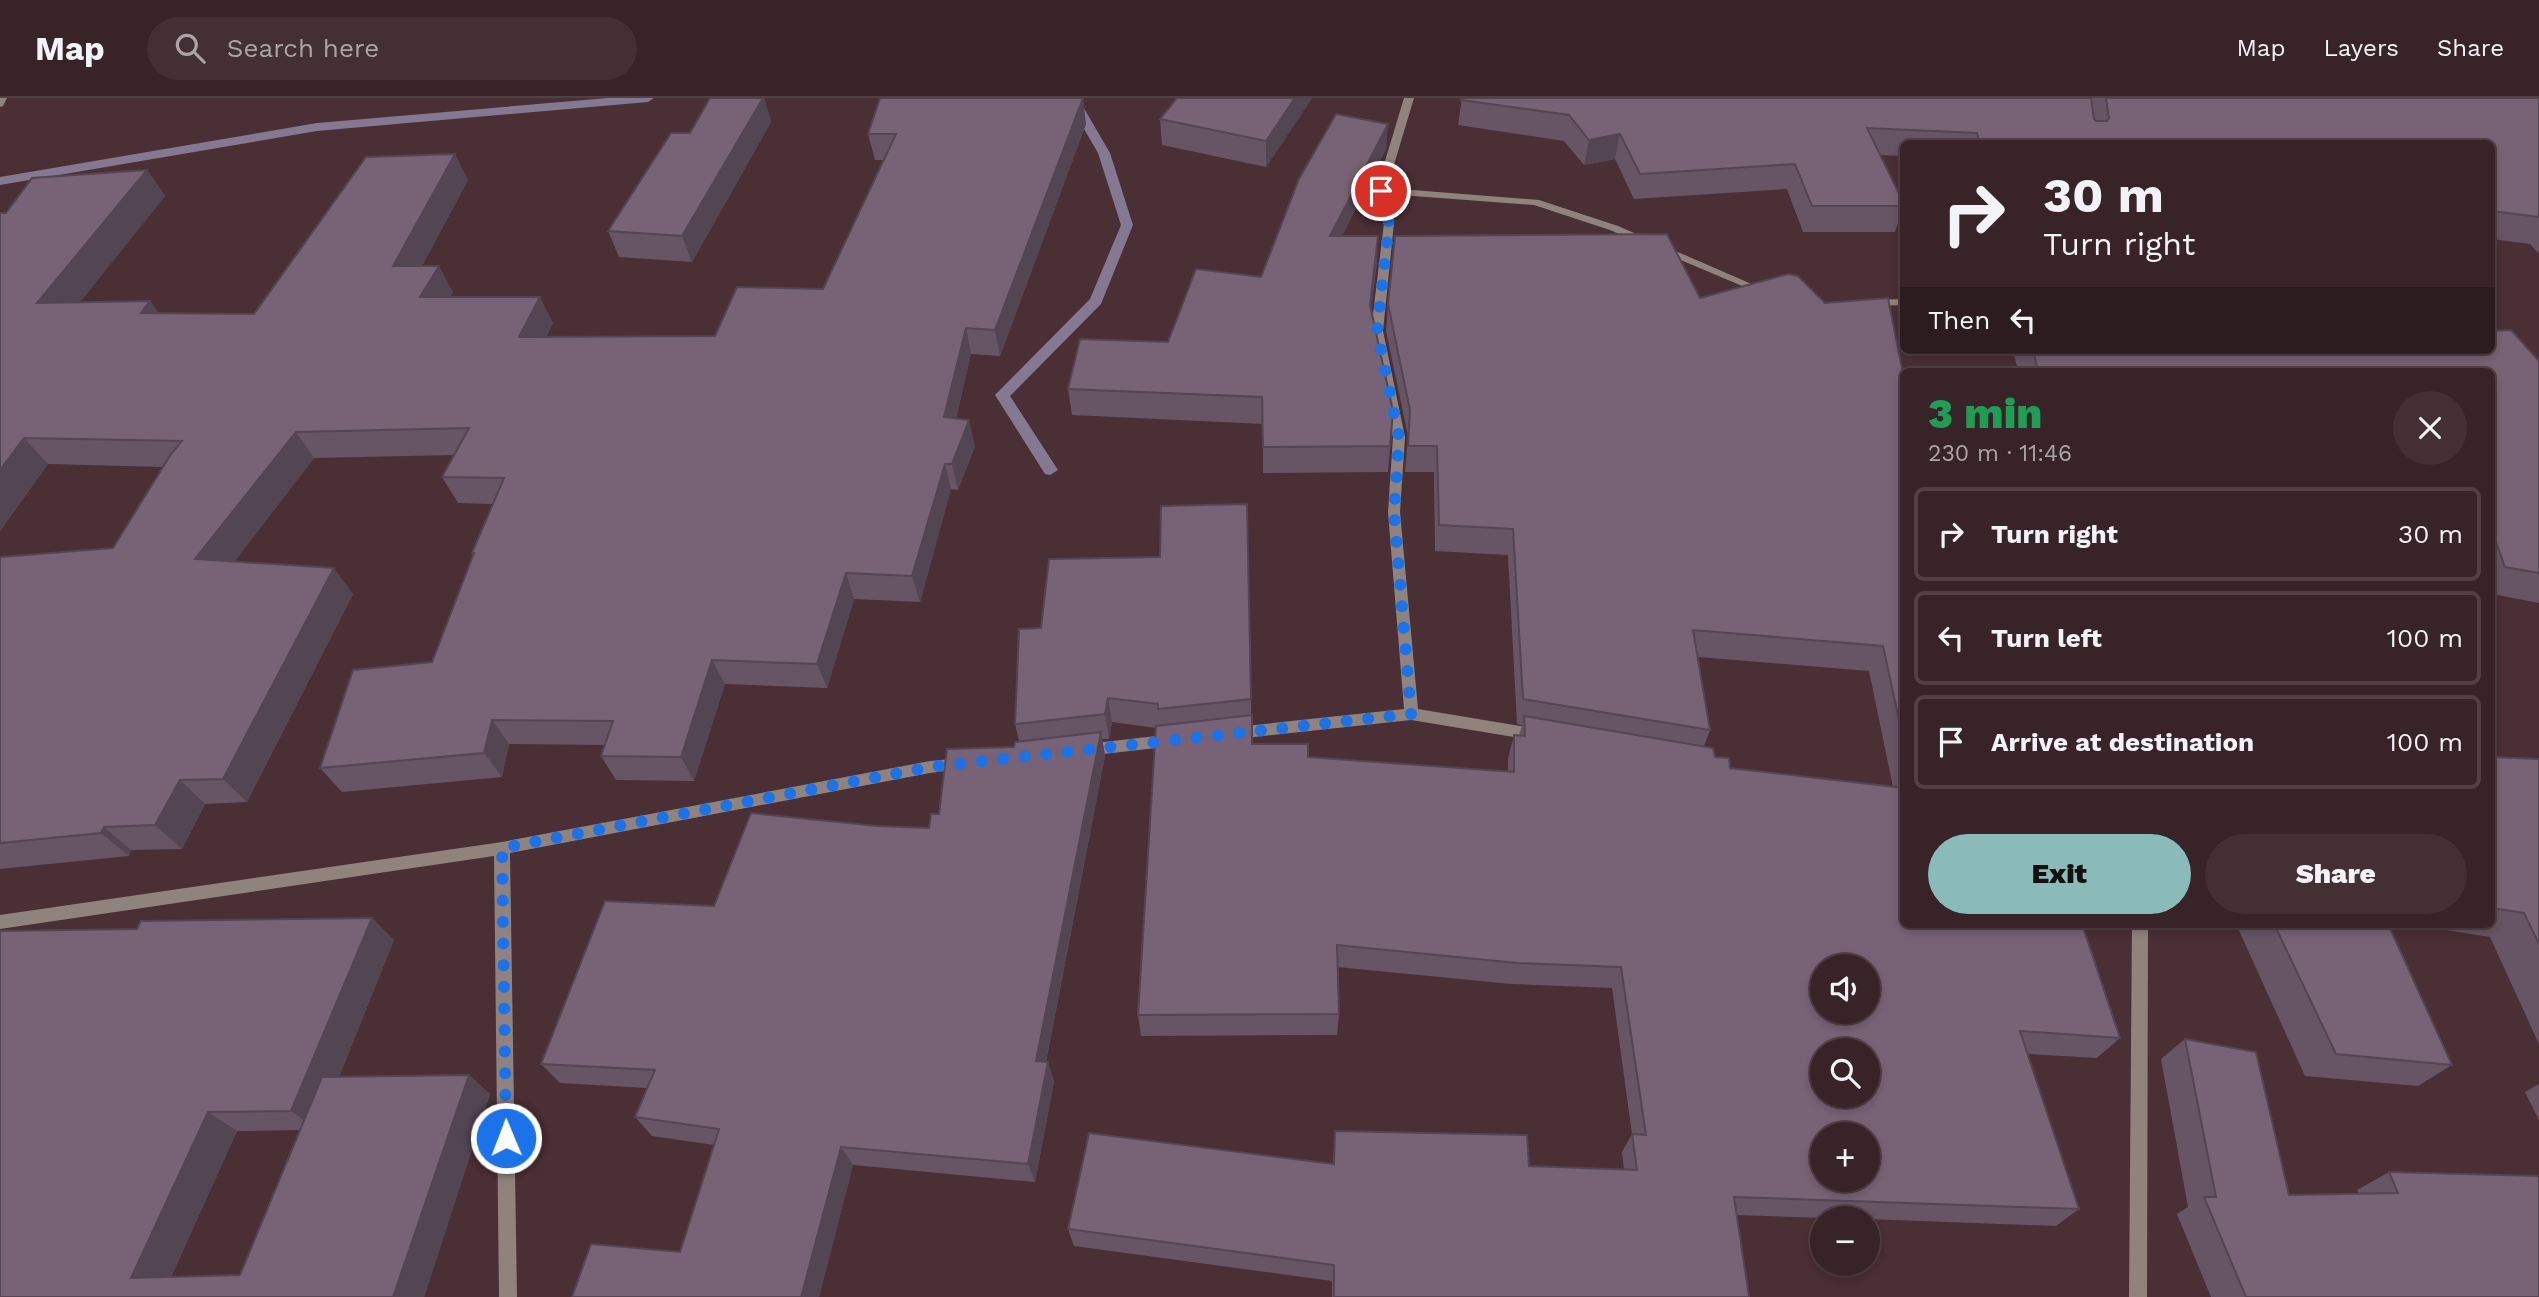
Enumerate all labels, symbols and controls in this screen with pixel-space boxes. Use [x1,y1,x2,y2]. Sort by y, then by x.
search box [147,17,637,80]
text: Map [35,29,105,68]
icon: search [171,29,209,67]
text: Search here [227,33,379,63]
text: Map [2237,34,2285,62]
text: Layers [2323,34,2399,62]
text: Share [2437,34,2504,62]
pin [1351,161,1411,221]
text: 30 m [2043,166,2164,224]
icon: right [1928,168,2019,259]
icon: arrive [1362,172,1400,210]
text: Turn right [2043,225,2195,263]
icon: left [2004,301,2042,339]
text: Then [1928,305,1990,335]
text: 3 min [1928,389,2042,438]
button: close [2393,391,2467,465]
text: 230 m · 11:46 [1928,440,2072,467]
icon: right [1932,515,1970,553]
text: Turn right [1991,519,2118,549]
text: 30 m [2398,519,2463,549]
icon: left [1932,619,1970,657]
text: Turn left [1991,623,2102,653]
text: 100 m [2387,623,2463,653]
icon: arrive [1932,723,1970,761]
text: Arrive at destination [1991,727,2254,757]
text: 100 m [2387,727,2463,757]
button: Exit [1928,834,2191,914]
button: Share [2205,834,2467,914]
map controls [1810,954,1880,1276]
button: sound [1810,954,1880,1024]
button: search [1810,1038,1880,1108]
position arrow [469,1101,543,1175]
button: + [1810,1122,1880,1192]
button: − [1810,1206,1880,1276]

